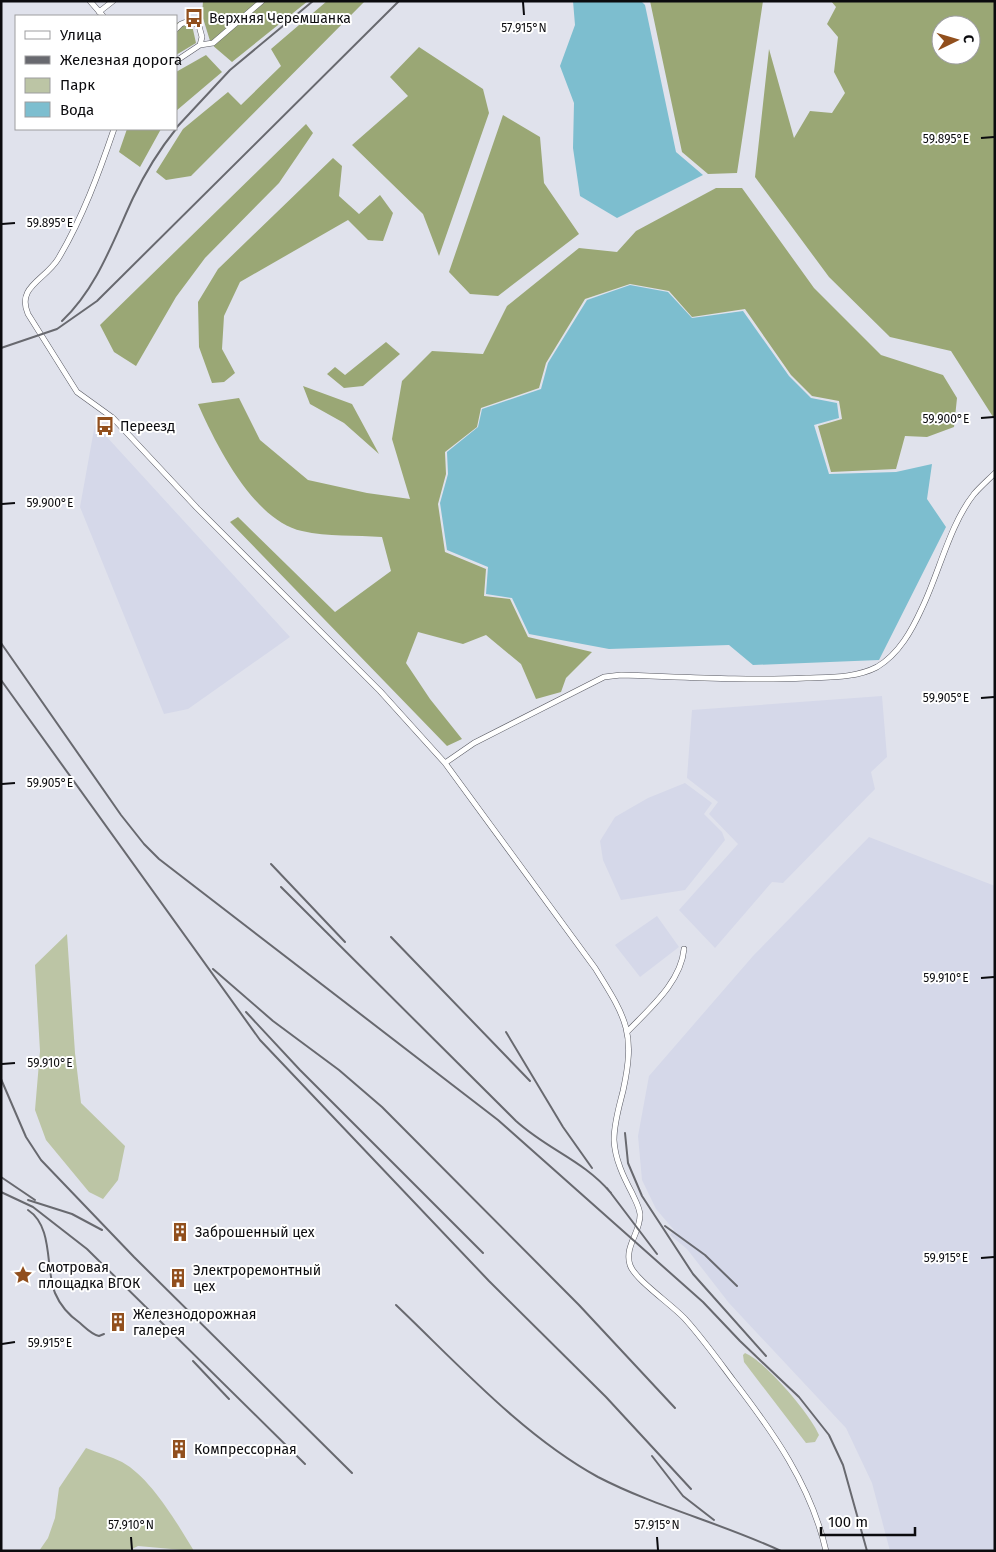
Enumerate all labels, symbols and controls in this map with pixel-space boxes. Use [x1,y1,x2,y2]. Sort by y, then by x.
bus stop icon: Верхняя Черемшанка [183,7,205,29]
place label: Верхняя Черемшанка [209,10,351,27]
legend [15,15,178,130]
north arrow [931,15,981,65]
text: 57.915°N [501,21,547,35]
text: Улица [60,26,102,44]
text: С [960,34,977,44]
text: Железная дорога [60,51,182,69]
text: Парк [60,76,95,94]
text: Вода [60,101,94,119]
text: 59.895°E [923,132,969,146]
text: 59.895°E [27,216,73,230]
text: 59.900°E [922,412,970,426]
bus stop icon: Переезд [94,415,116,437]
place label: Переезд [120,418,175,435]
text: 59.900°E [26,496,74,510]
text: 59.905°E [923,691,969,705]
text: 59.905°E [27,776,73,790]
text: 59.910°E [923,971,969,985]
text: 59.910°E [27,1056,73,1070]
building icon: Заброшенный цех [169,1221,191,1243]
place label: Заброшенный цех [195,1224,315,1241]
text: 59.915°E [924,1251,968,1265]
place label: Смотровая площадка ВГОК [38,1259,141,1292]
place label: Электроремонтный цех [193,1262,321,1295]
place icon: Смотровая площадка ВГОК [12,1264,34,1286]
building icon: Электроремонтный цех [167,1267,189,1289]
place label: Железнодорожная галерея [133,1306,257,1339]
building icon: Железнодорожная галерея [107,1311,129,1333]
text: 59.915°E [28,1336,72,1350]
building icon: Компрессорная [168,1438,190,1460]
place label: Компрессорная [194,1441,297,1458]
scale bar [821,1504,915,1536]
text: 100 m [828,1513,868,1531]
text: 57.910°N [108,1518,154,1532]
text: 57.915°N [634,1518,680,1532]

